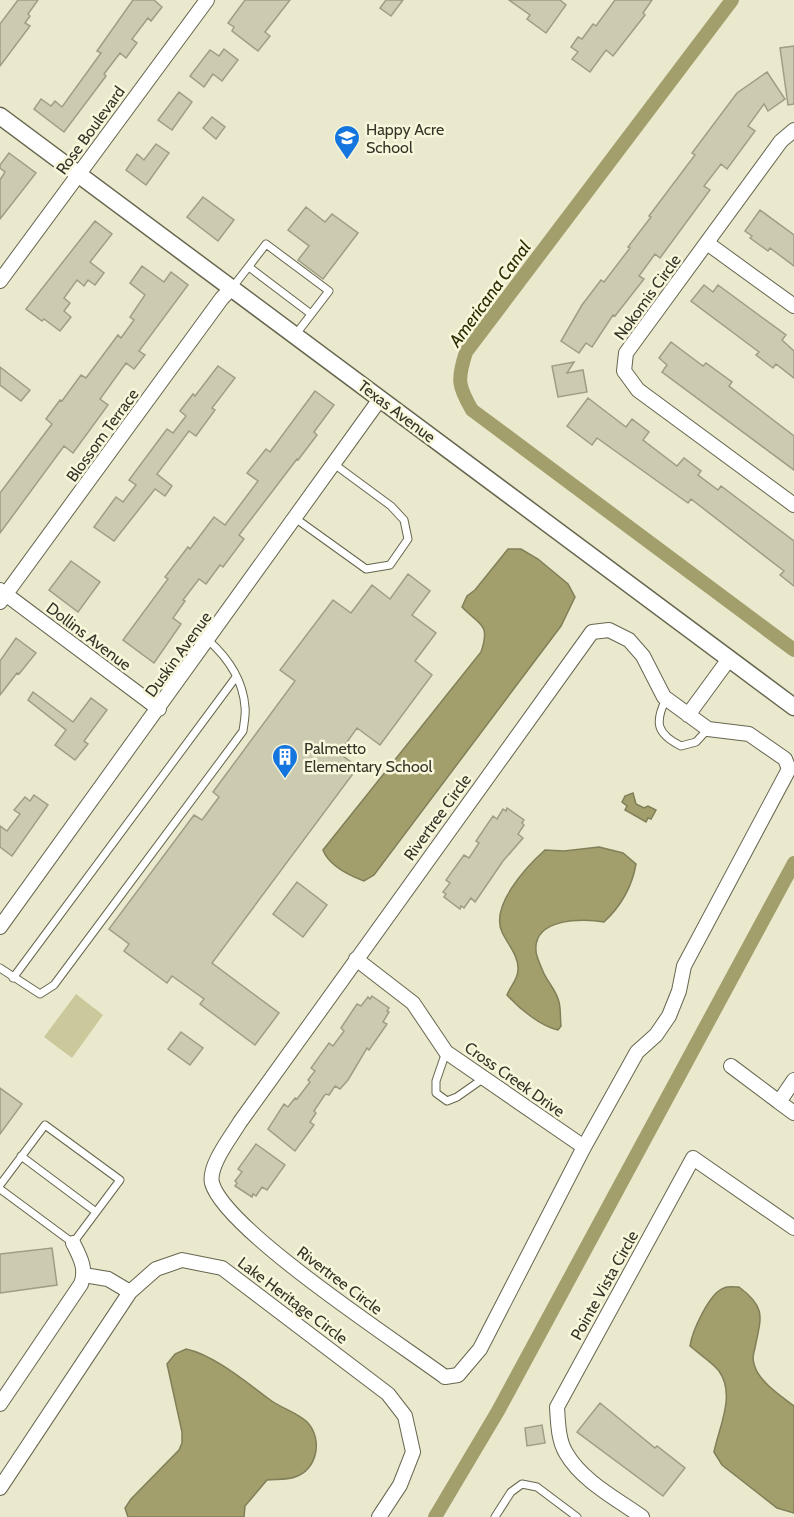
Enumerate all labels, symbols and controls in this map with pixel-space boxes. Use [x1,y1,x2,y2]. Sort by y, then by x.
street label: Rose Boulevard [52,83,129,178]
place label: Happy Acre School [366,120,444,157]
school or university icon: Happy Acre School [332,123,362,161]
water label: Americana Canal [444,236,536,352]
street label: Nokomis Circle [610,251,685,344]
street label: Texas Avenue [354,376,439,447]
street label: Blossom Terrace [62,385,142,485]
street label: Dollins Avenue [43,598,135,674]
street label: Duskin Avenue [141,608,216,700]
place label: Palmetto Elementary School [304,739,432,776]
building icon: Palmetto Elementary School [270,742,300,780]
street label: Rivertree Circle [400,771,475,864]
street label: Cross Creek Drive [461,1038,568,1121]
street label: Pointe Vista Circle [567,1227,642,1343]
street label: Rivertree Circle [293,1242,386,1319]
street label: Lake Heritage Circle [234,1253,351,1348]

